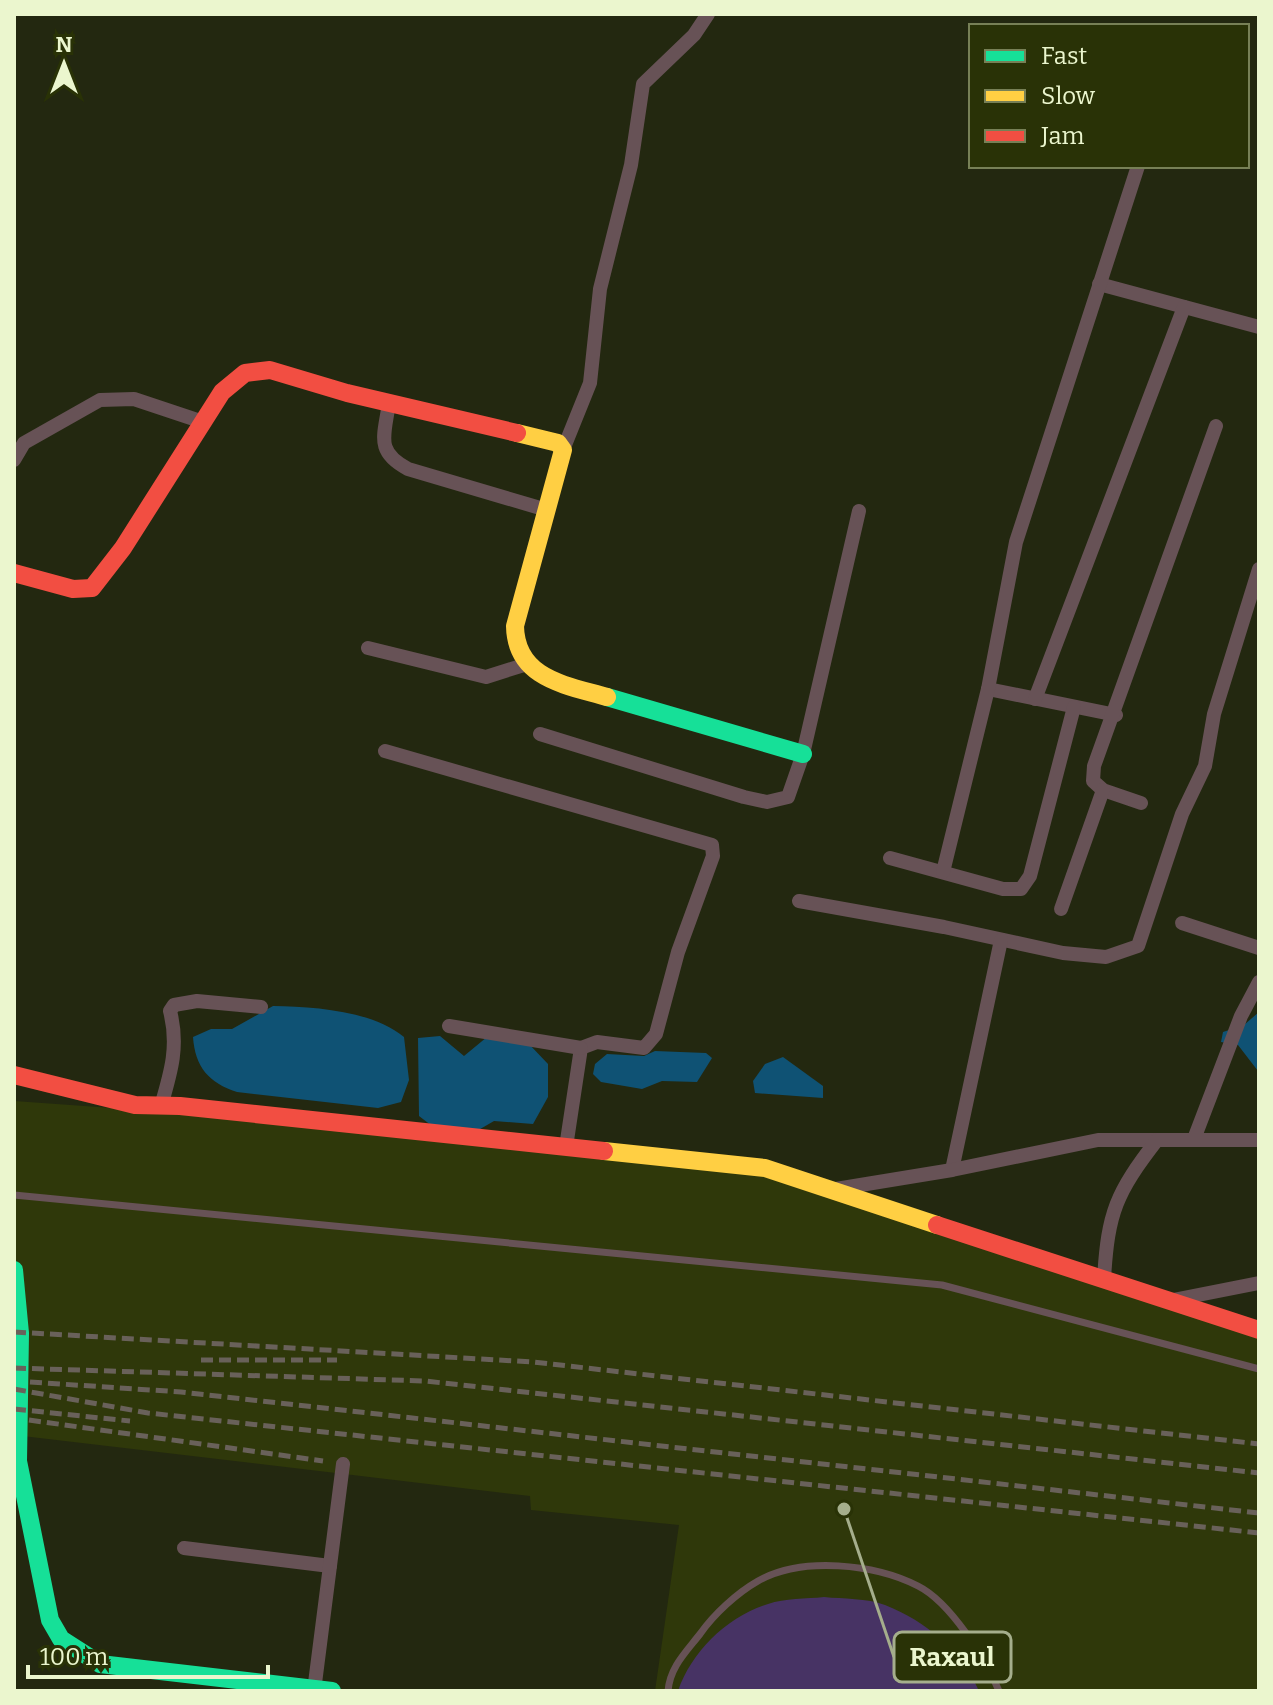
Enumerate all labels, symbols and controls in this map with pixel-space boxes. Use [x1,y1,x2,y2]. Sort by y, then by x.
north arrow [24,24,104,104]
legend [969,24,1249,168]
text: N [56,31,73,58]
text: Fast [1041,42,1087,70]
text: Slow [1041,82,1096,110]
text: Jam [1040,122,1085,150]
scale bar [28,1629,268,1679]
callout: Raxaul [894,1632,1011,1682]
text: Raxaul [909,1642,995,1673]
text: 100 m [40,1643,108,1671]

